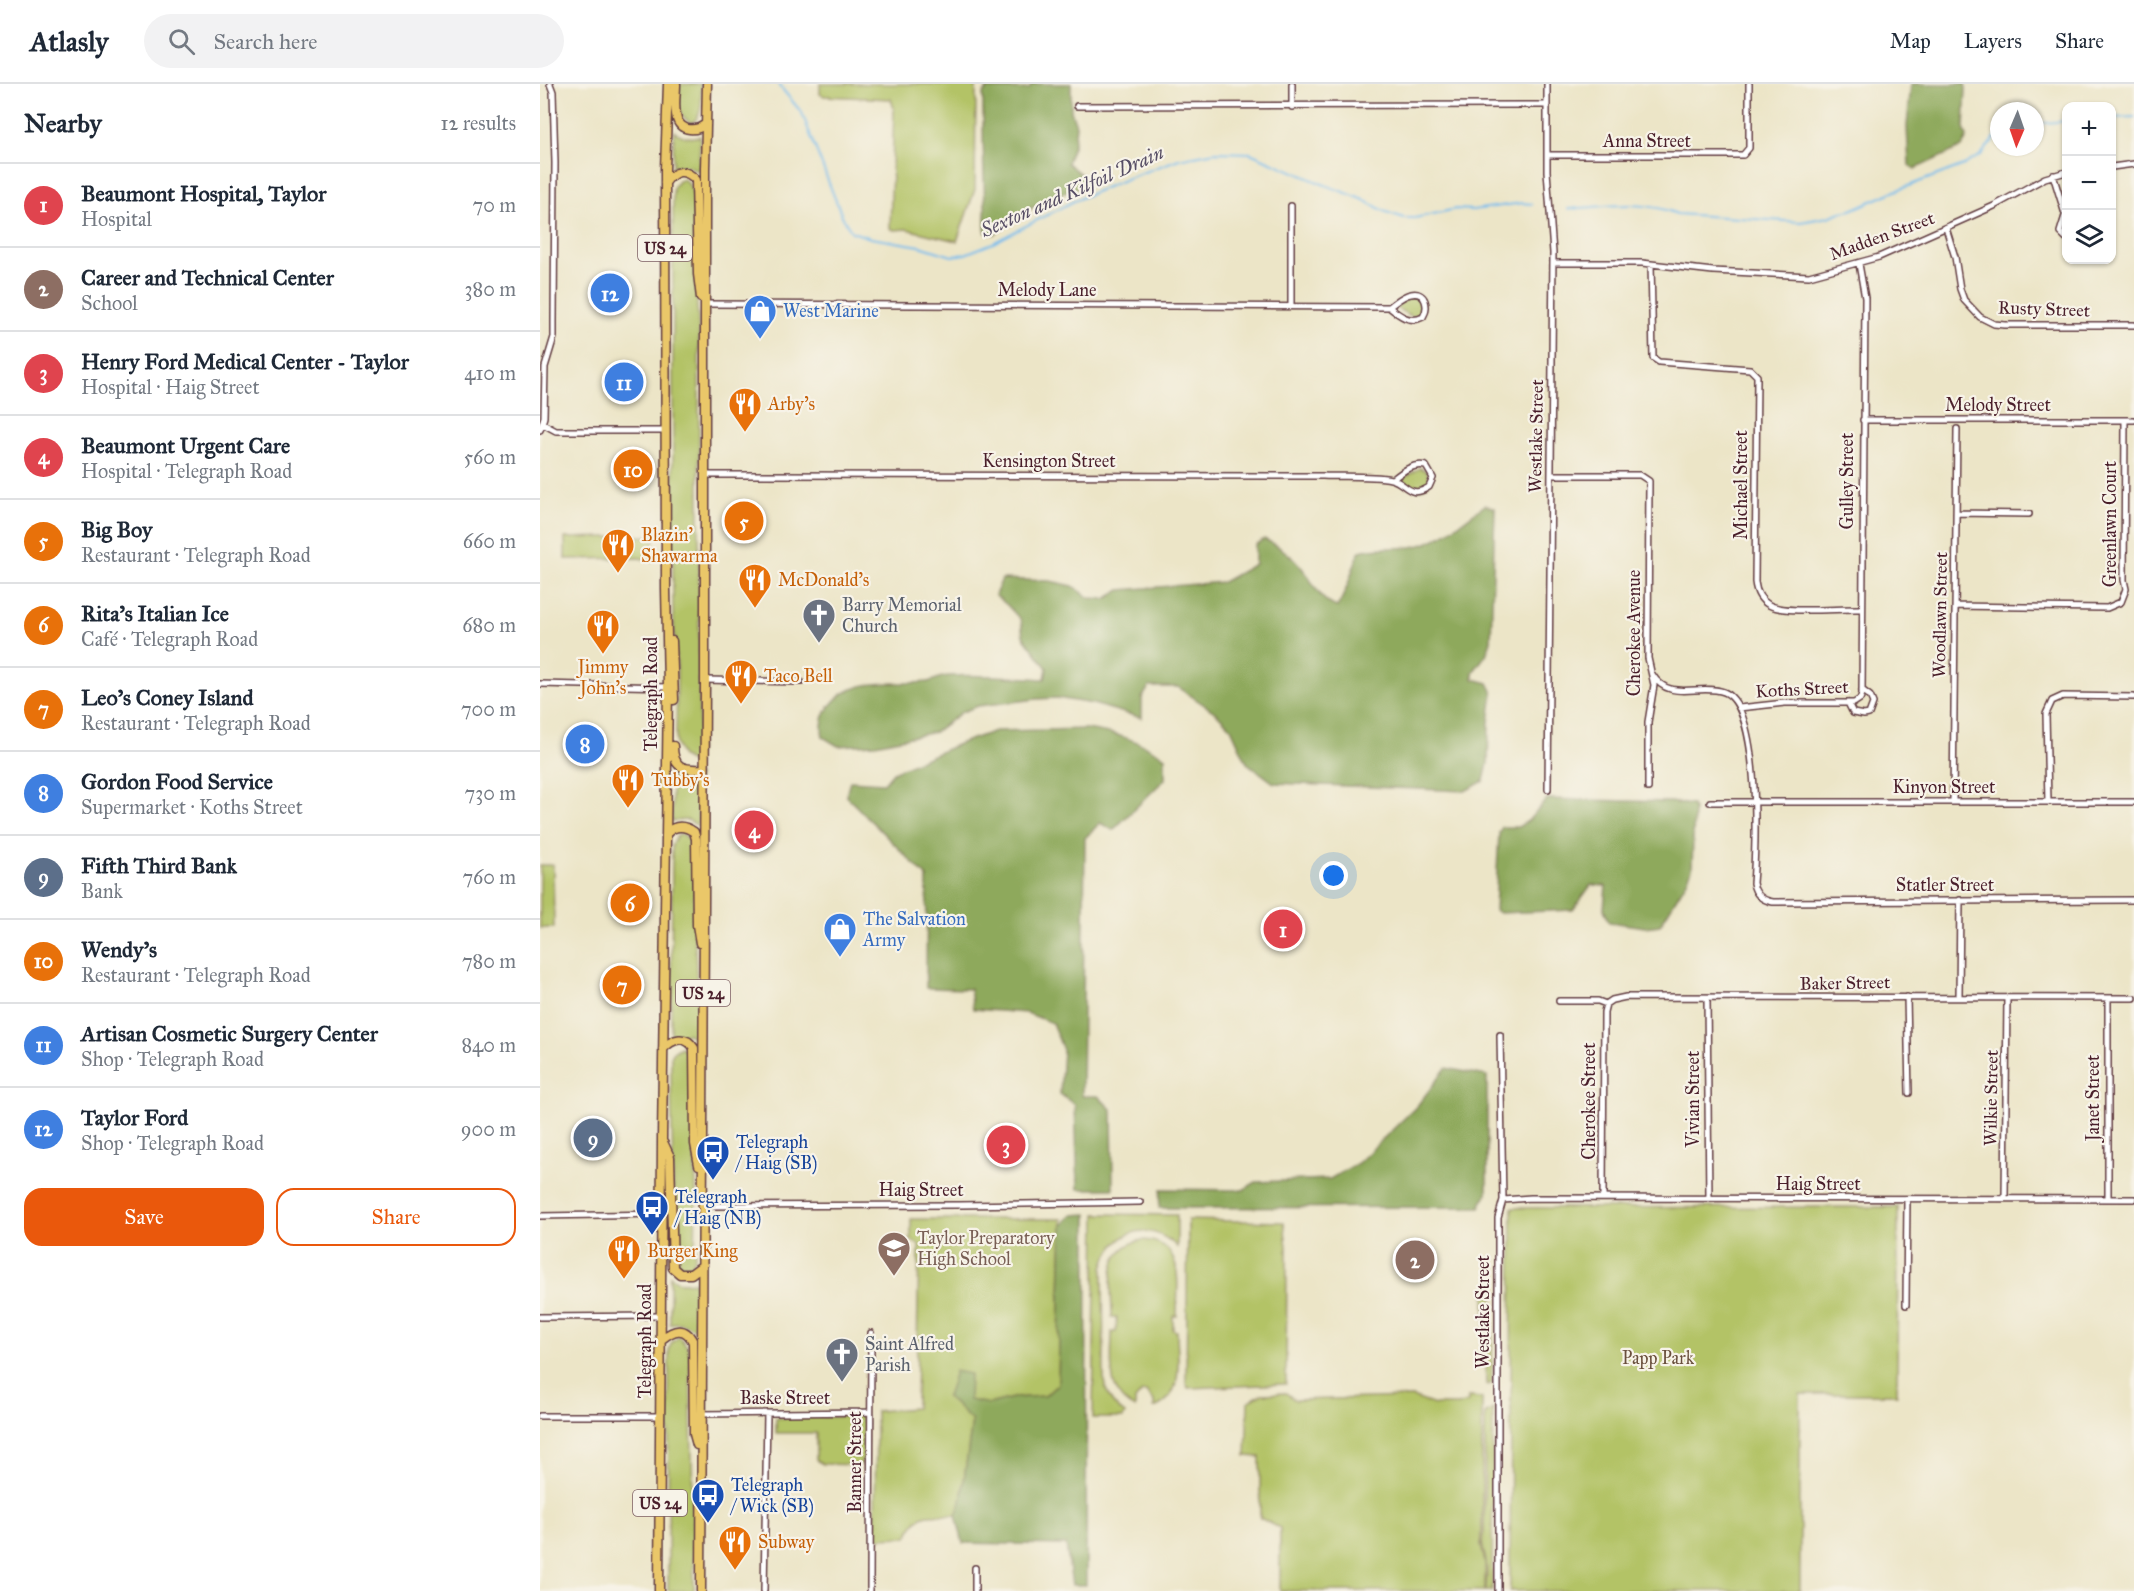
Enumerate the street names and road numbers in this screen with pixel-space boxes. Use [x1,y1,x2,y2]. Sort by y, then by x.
street label: Anna Street [1602,130,1692,152]
street label: Madden Street [1827,207,1938,265]
road number: US 24 [638,235,692,261]
street label: Melody Lane [997,279,1097,301]
street label: Rusty Street [1998,296,2091,322]
street label: Westlake Street [1524,378,1548,493]
street label: Melody Street [1945,394,2052,416]
street label: Michael Street [1730,430,1752,540]
street label: Gulley Street [1836,432,1858,529]
street label: Kensington Street [982,450,1116,473]
street label: Greenlawn Court [2099,460,2121,587]
street label: Woodlawn Street [1928,551,1952,678]
street label: Cherokee Avenue [1623,570,1645,696]
street label: Telegraph Road [640,637,663,751]
street label: Koths Street [1755,676,1850,702]
street label: Kinyon Street [1893,776,1996,798]
street label: Statler Street [1896,874,1995,896]
street label: Baker Street [1800,971,1891,995]
road number: US 24 [676,980,730,1006]
street label: Cherokee Street [1578,1042,1600,1160]
street label: Wilkie Street [1979,1049,2003,1146]
street label: Vivian Street [1682,1050,1704,1148]
street label: Janet Street [2082,1054,2105,1143]
street label: Haig Street [1775,1173,1861,1196]
street label: Haig Street [878,1179,964,1202]
street label: Westlake Street [1472,1255,1494,1369]
street label: Telegraph Road [634,1284,657,1398]
street label: Baske Street [740,1387,831,1409]
street label: Banner Street [844,1410,866,1513]
road number: US 24 [633,1490,687,1516]

